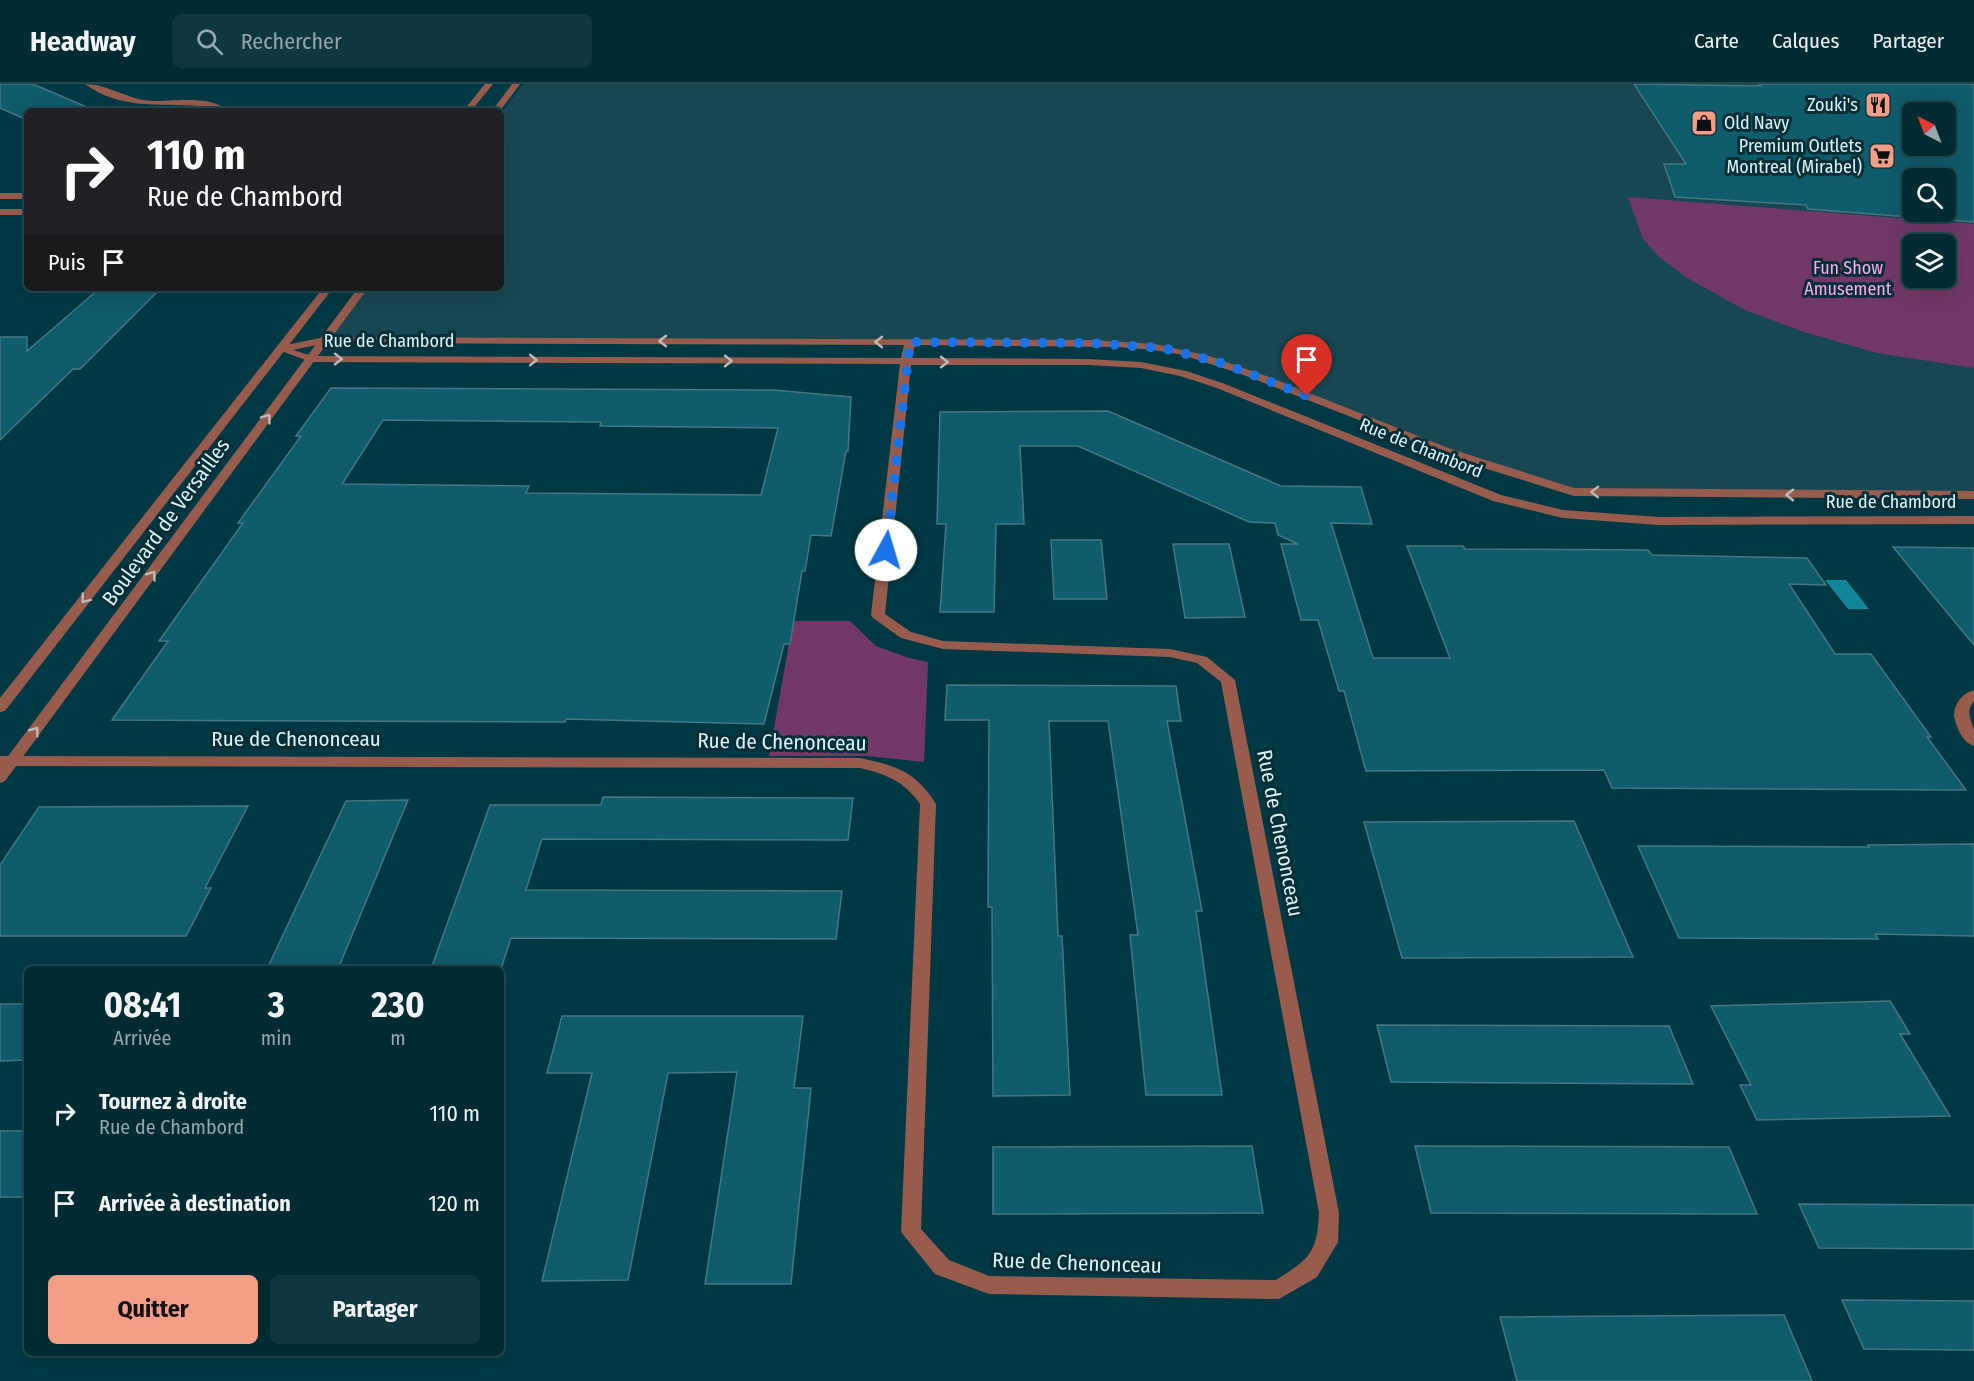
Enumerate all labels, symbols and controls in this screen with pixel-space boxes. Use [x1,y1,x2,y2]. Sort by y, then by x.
search box [172,14,592,68]
text: Headway [30,25,136,58]
icon: search [193,25,226,58]
text: Rechercher [241,28,342,55]
text: Carte [1694,28,1739,54]
text: Calques [1772,28,1839,54]
text: Partager [1872,28,1944,54]
restaurant icon: Zouki's [1863,90,1893,120]
place label: Zouki's [1807,94,1858,116]
north arrow [1902,102,1956,156]
map controls [1902,102,1956,288]
shop icon: Old Navy [1689,108,1719,138]
place label: Old Navy [1724,112,1789,134]
text: 110 m [147,130,246,180]
icon: right [48,132,126,210]
place label: Premium Outlets Montreal (Mirabel) [1727,135,1862,178]
supermarket icon: Premium Outlets Montreal (Mirabel) [1867,141,1897,171]
button: search [1902,168,1956,222]
text: Rue de Chambord [147,181,343,213]
button: layers [1902,234,1956,288]
icon: arrive [97,246,130,279]
text: Puis [48,249,85,276]
park label: Fun Show Amusement [1804,257,1892,300]
street label: Rue de Chambord [324,330,454,352]
pin [1281,334,1332,396]
one-way arrow [658,335,667,347]
one-way arrow [874,336,883,348]
icon: arrive [1290,343,1323,376]
one-way arrow [333,353,342,365]
one-way arrow [528,354,537,366]
one-way arrow [723,355,732,367]
one-way arrow [939,356,948,368]
street label: Rue de Chambord [1356,413,1486,483]
one-way arrow [260,414,271,425]
street label: Boulevard de Versailles [97,433,235,611]
one-way arrow [1590,486,1599,499]
one-way arrow [1785,489,1794,501]
street label: Rue de Chambord [1826,491,1956,513]
position arrow [854,518,918,582]
one-way arrow [144,571,155,582]
one-way arrow [81,592,92,603]
street label: Rue de Chenonceau [211,726,381,752]
one-way arrow [28,727,39,738]
street label: Rue de Chenonceau [697,728,867,756]
street label: Rue de Chenonceau [1251,747,1309,919]
text: 08:41 [103,983,181,1027]
text: 3 [268,983,285,1027]
text: 230 [371,983,425,1027]
text: Arrivée [113,1026,171,1050]
text: min [261,1026,292,1050]
text: m [390,1026,406,1050]
text: Tournez à droite [99,1088,247,1115]
icon: right [48,1097,81,1130]
text: 110 m [430,1100,480,1127]
text: Rue de Chambord [99,1115,244,1139]
icon: arrive [48,1187,81,1220]
text: Arrivée à destination [99,1190,291,1217]
text: 120 m [428,1190,480,1217]
street label: Rue de Chenonceau [992,1247,1162,1279]
button: Quitter [48,1275,258,1344]
button: Partager [270,1275,480,1344]

